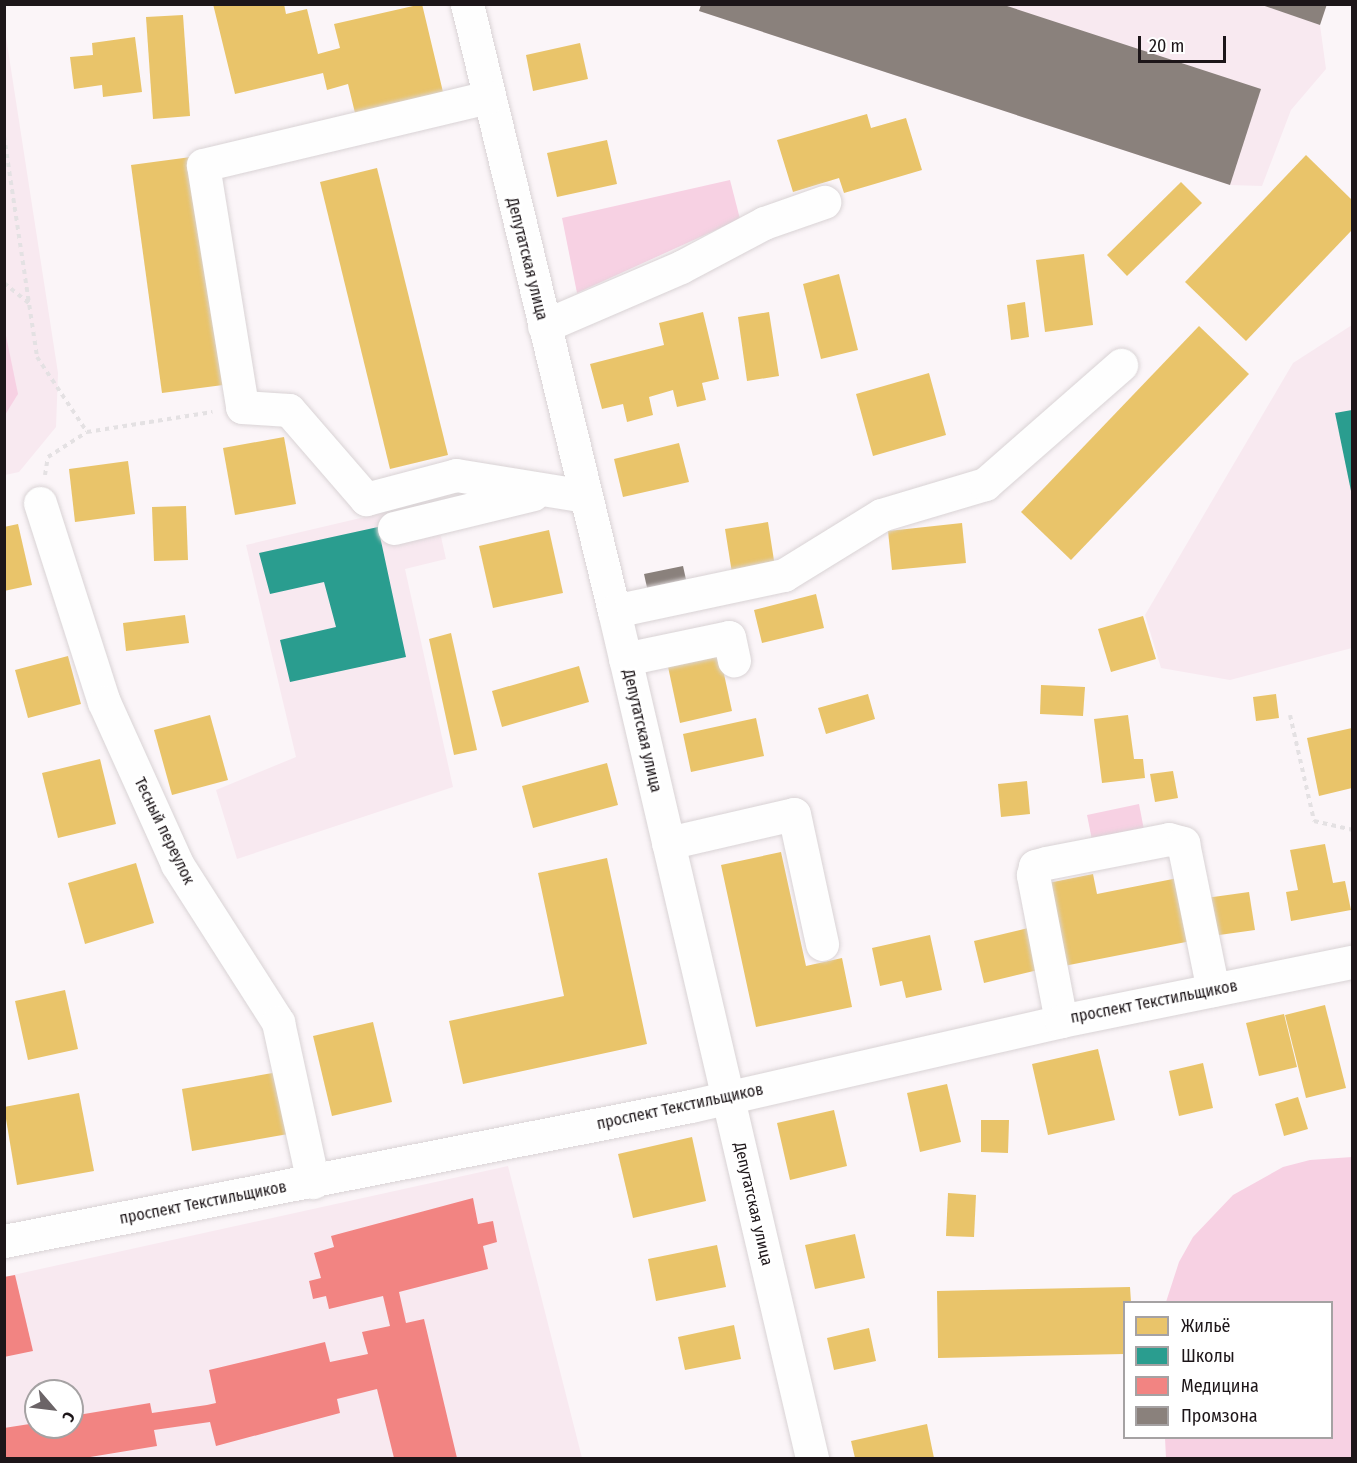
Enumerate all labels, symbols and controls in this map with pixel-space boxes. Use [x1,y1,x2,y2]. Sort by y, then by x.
scale bar [1141,24,1230,62]
text: 20 m [1149,35,1184,57]
street label: Депутатская улица [502,196,552,322]
street label: Депутатская улица [619,668,665,794]
street label: Тесный переулок [130,774,198,888]
street label: проспект Текстильщиков [1069,976,1239,1028]
street label: проспект Текстильщиков [595,1080,765,1134]
street label: Депутатская улица [730,1141,776,1267]
street label: проспект Текстильщиков [118,1177,288,1229]
legend [1123,1301,1333,1439]
text: Жильё [1181,1315,1231,1337]
text: Школы [1181,1345,1235,1367]
text: Медицина [1181,1375,1259,1397]
north arrow [24,1379,84,1439]
text: Промзона [1181,1405,1258,1427]
text: С [58,1409,79,1425]

